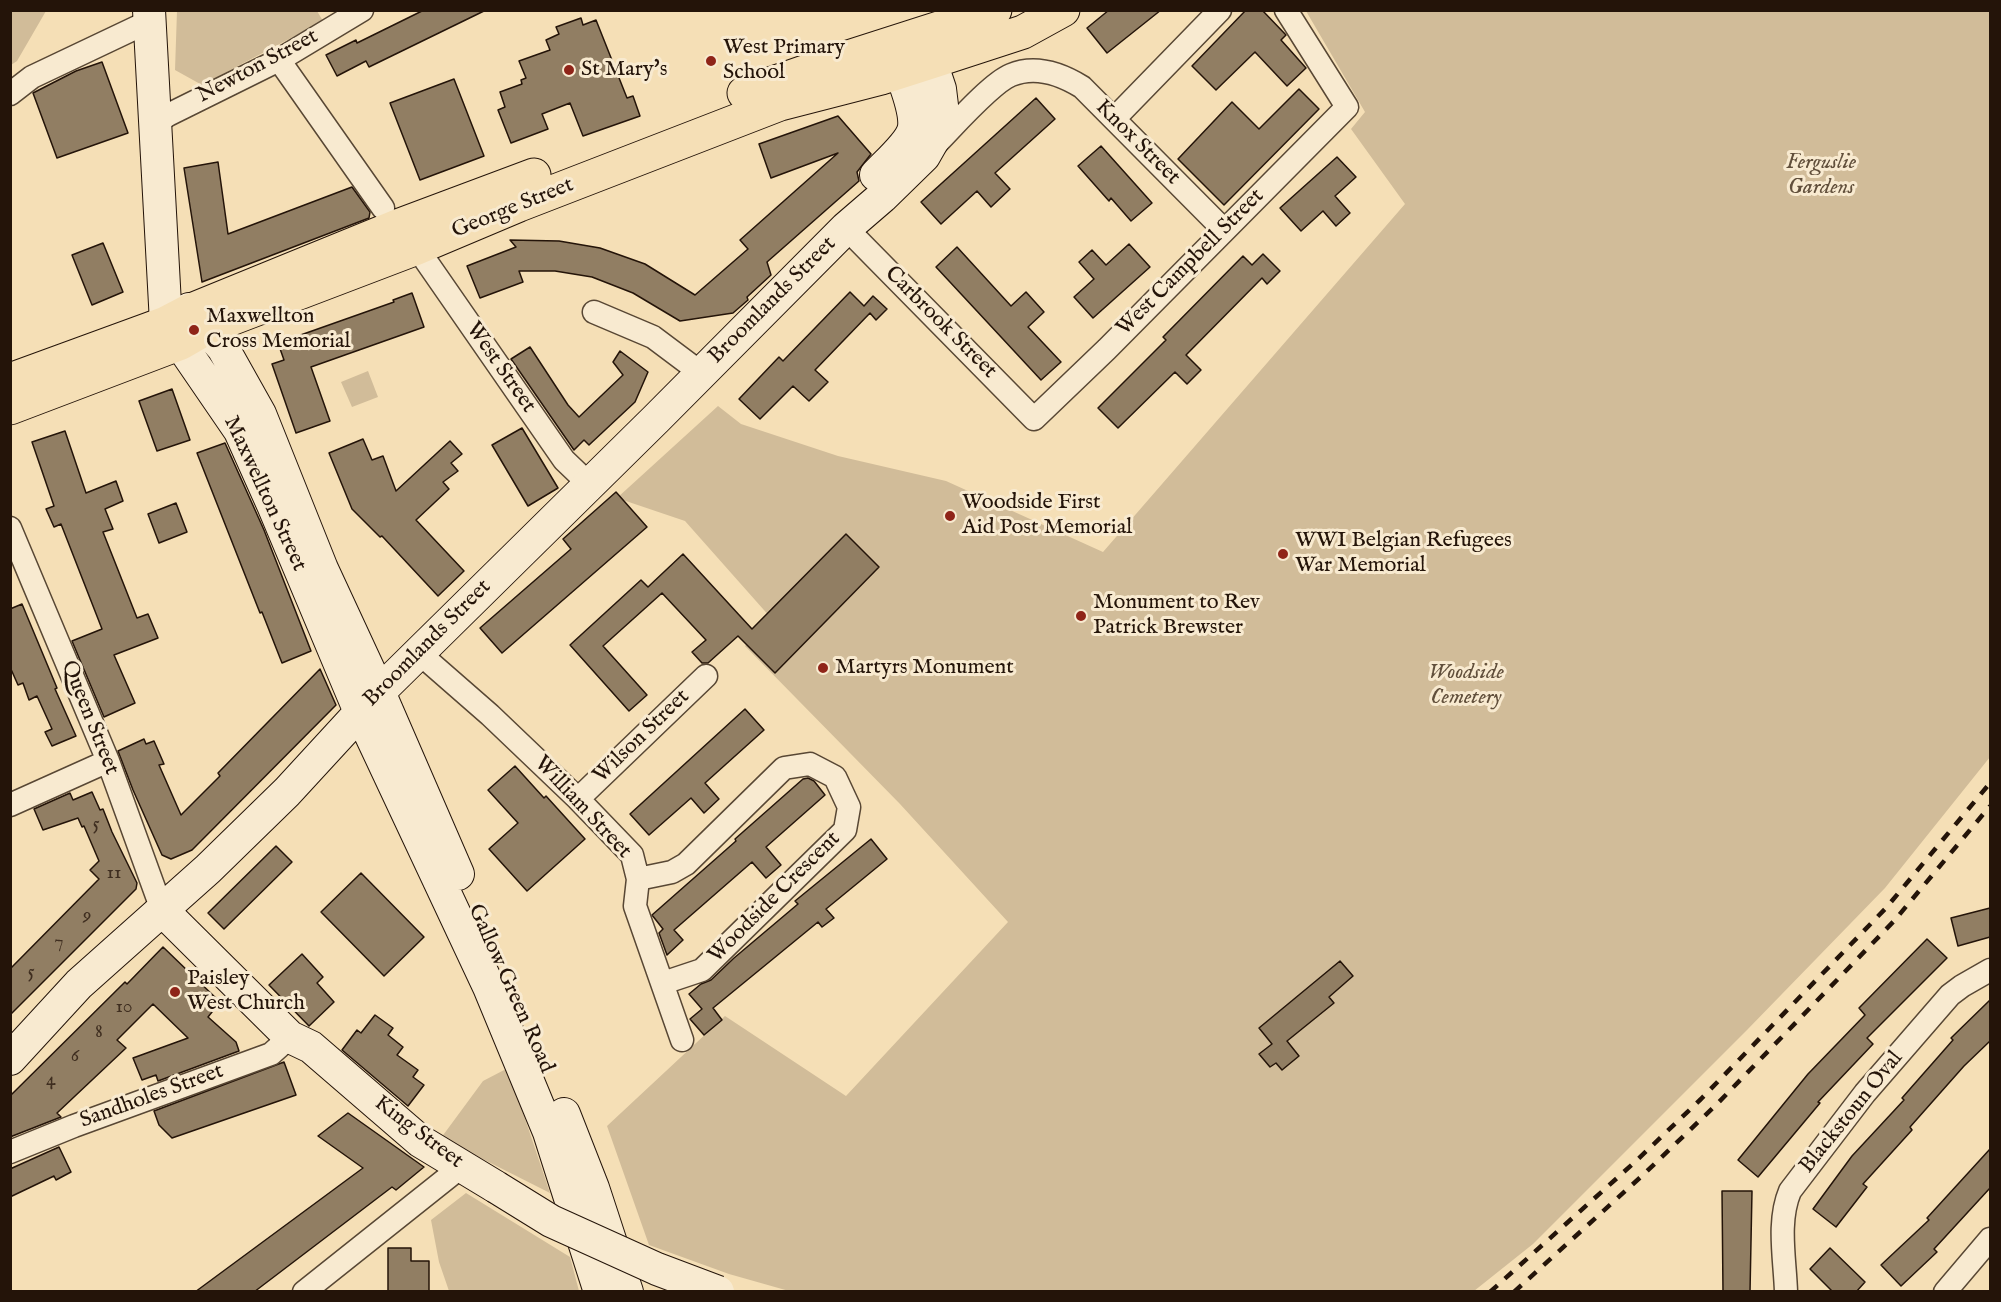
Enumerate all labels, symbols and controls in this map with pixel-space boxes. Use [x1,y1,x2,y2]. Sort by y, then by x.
street label: Newton Street [193,24,323,110]
place label: West Primary School [723,35,845,86]
marker: West Primary School [704,54,718,68]
place label: St Mary's [581,57,667,83]
marker: St Mary's [562,63,576,77]
street label: Knox Street [1089,95,1185,191]
park label: Ferguslie Gardens [1786,150,1856,202]
street label: George Street [448,173,578,245]
street label: West Campbell Street [1112,184,1270,342]
street label: Broomlands Street [704,232,842,370]
street label: Carbrook Street [878,261,1002,385]
place label: Maxwellton Cross Memorial [206,304,351,356]
street label: West Street [459,318,541,418]
marker: Maxwellton Cross Memorial [187,323,201,337]
street label: Maxwellton Street [217,412,311,576]
place label: Woodside First Aid Post Memorial [962,490,1132,542]
marker: Woodside First Aid Post Memorial [943,509,957,523]
place label: WWI Belgian Refugees War Memorial [1295,528,1512,580]
marker: WWI Belgian Refugees War Memorial [1276,547,1290,561]
street label: Broomlands Street [359,575,497,713]
place label: Monument to Rev Patrick Brewster [1093,590,1260,642]
marker: Monument to Rev Patrick Brewster [1074,609,1088,623]
place label: Martyrs Monument [835,655,1014,681]
street label: Queen Street [54,657,124,779]
park label: Woodside Cemetery [1428,660,1504,712]
marker: Martyrs Monument [816,661,830,675]
street label: Wilson Street [588,685,696,789]
street label: William Street [528,751,636,865]
house number: 5 [92,813,100,837]
street label: Woodside Crescent [704,827,846,969]
house number: 11 [107,862,121,886]
street label: Gallow Green Road [461,901,559,1077]
house number: 9 [83,904,91,928]
house number: 7 [54,931,64,955]
house number: 5 [27,961,35,985]
place label: Paisley West Church [187,966,305,1017]
marker: Paisley West Church [168,985,182,999]
house number: 10 [115,996,133,1020]
house number: 8 [95,1021,103,1045]
house number: 6 [71,1045,79,1069]
street label: Blackstoun Oval [1795,1047,1909,1179]
street label: Sandholes Street [77,1059,227,1135]
house number: 4 [46,1069,56,1093]
street label: King Street [368,1091,468,1175]

